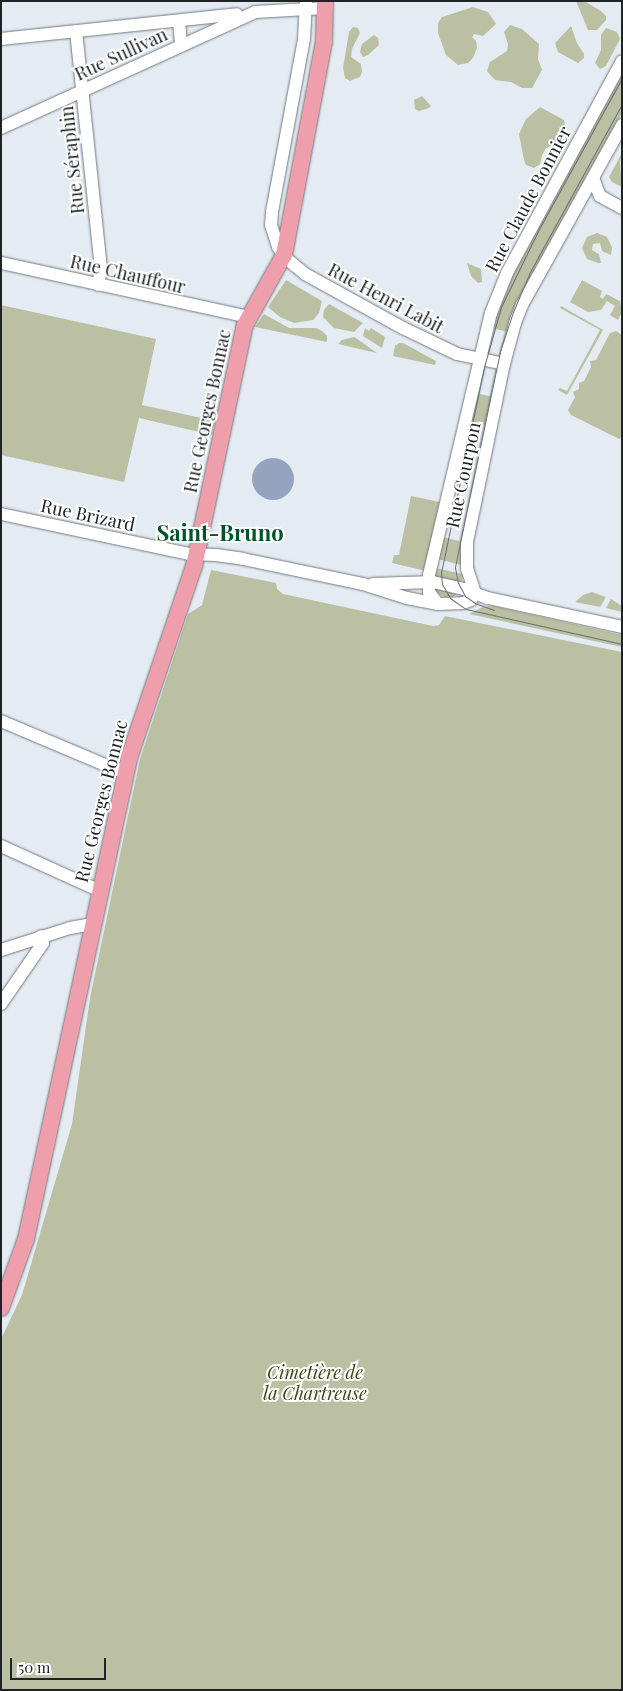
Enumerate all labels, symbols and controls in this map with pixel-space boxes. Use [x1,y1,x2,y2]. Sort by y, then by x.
street label: Rue Sullivan [71,23,171,85]
street label: Rue Séraphin [56,105,88,215]
street label: Rue Claude Bonnier [481,123,575,275]
street label: Rue Chauffour [68,250,188,298]
street label: Rue Henri Labit [324,258,448,338]
street label: Rue Georges Bonnac [179,327,235,495]
street label: Rue Courpon [441,420,485,530]
street label: Rue Brizard [39,494,137,536]
district label: Saint-Bruno [156,520,284,546]
street label: Rue Georges Bonnac [70,718,132,884]
park label: Cimetière de la Chartreuse [263,1362,367,1405]
scale bar [12,1648,109,1680]
text: 50 m [18,1657,50,1677]

